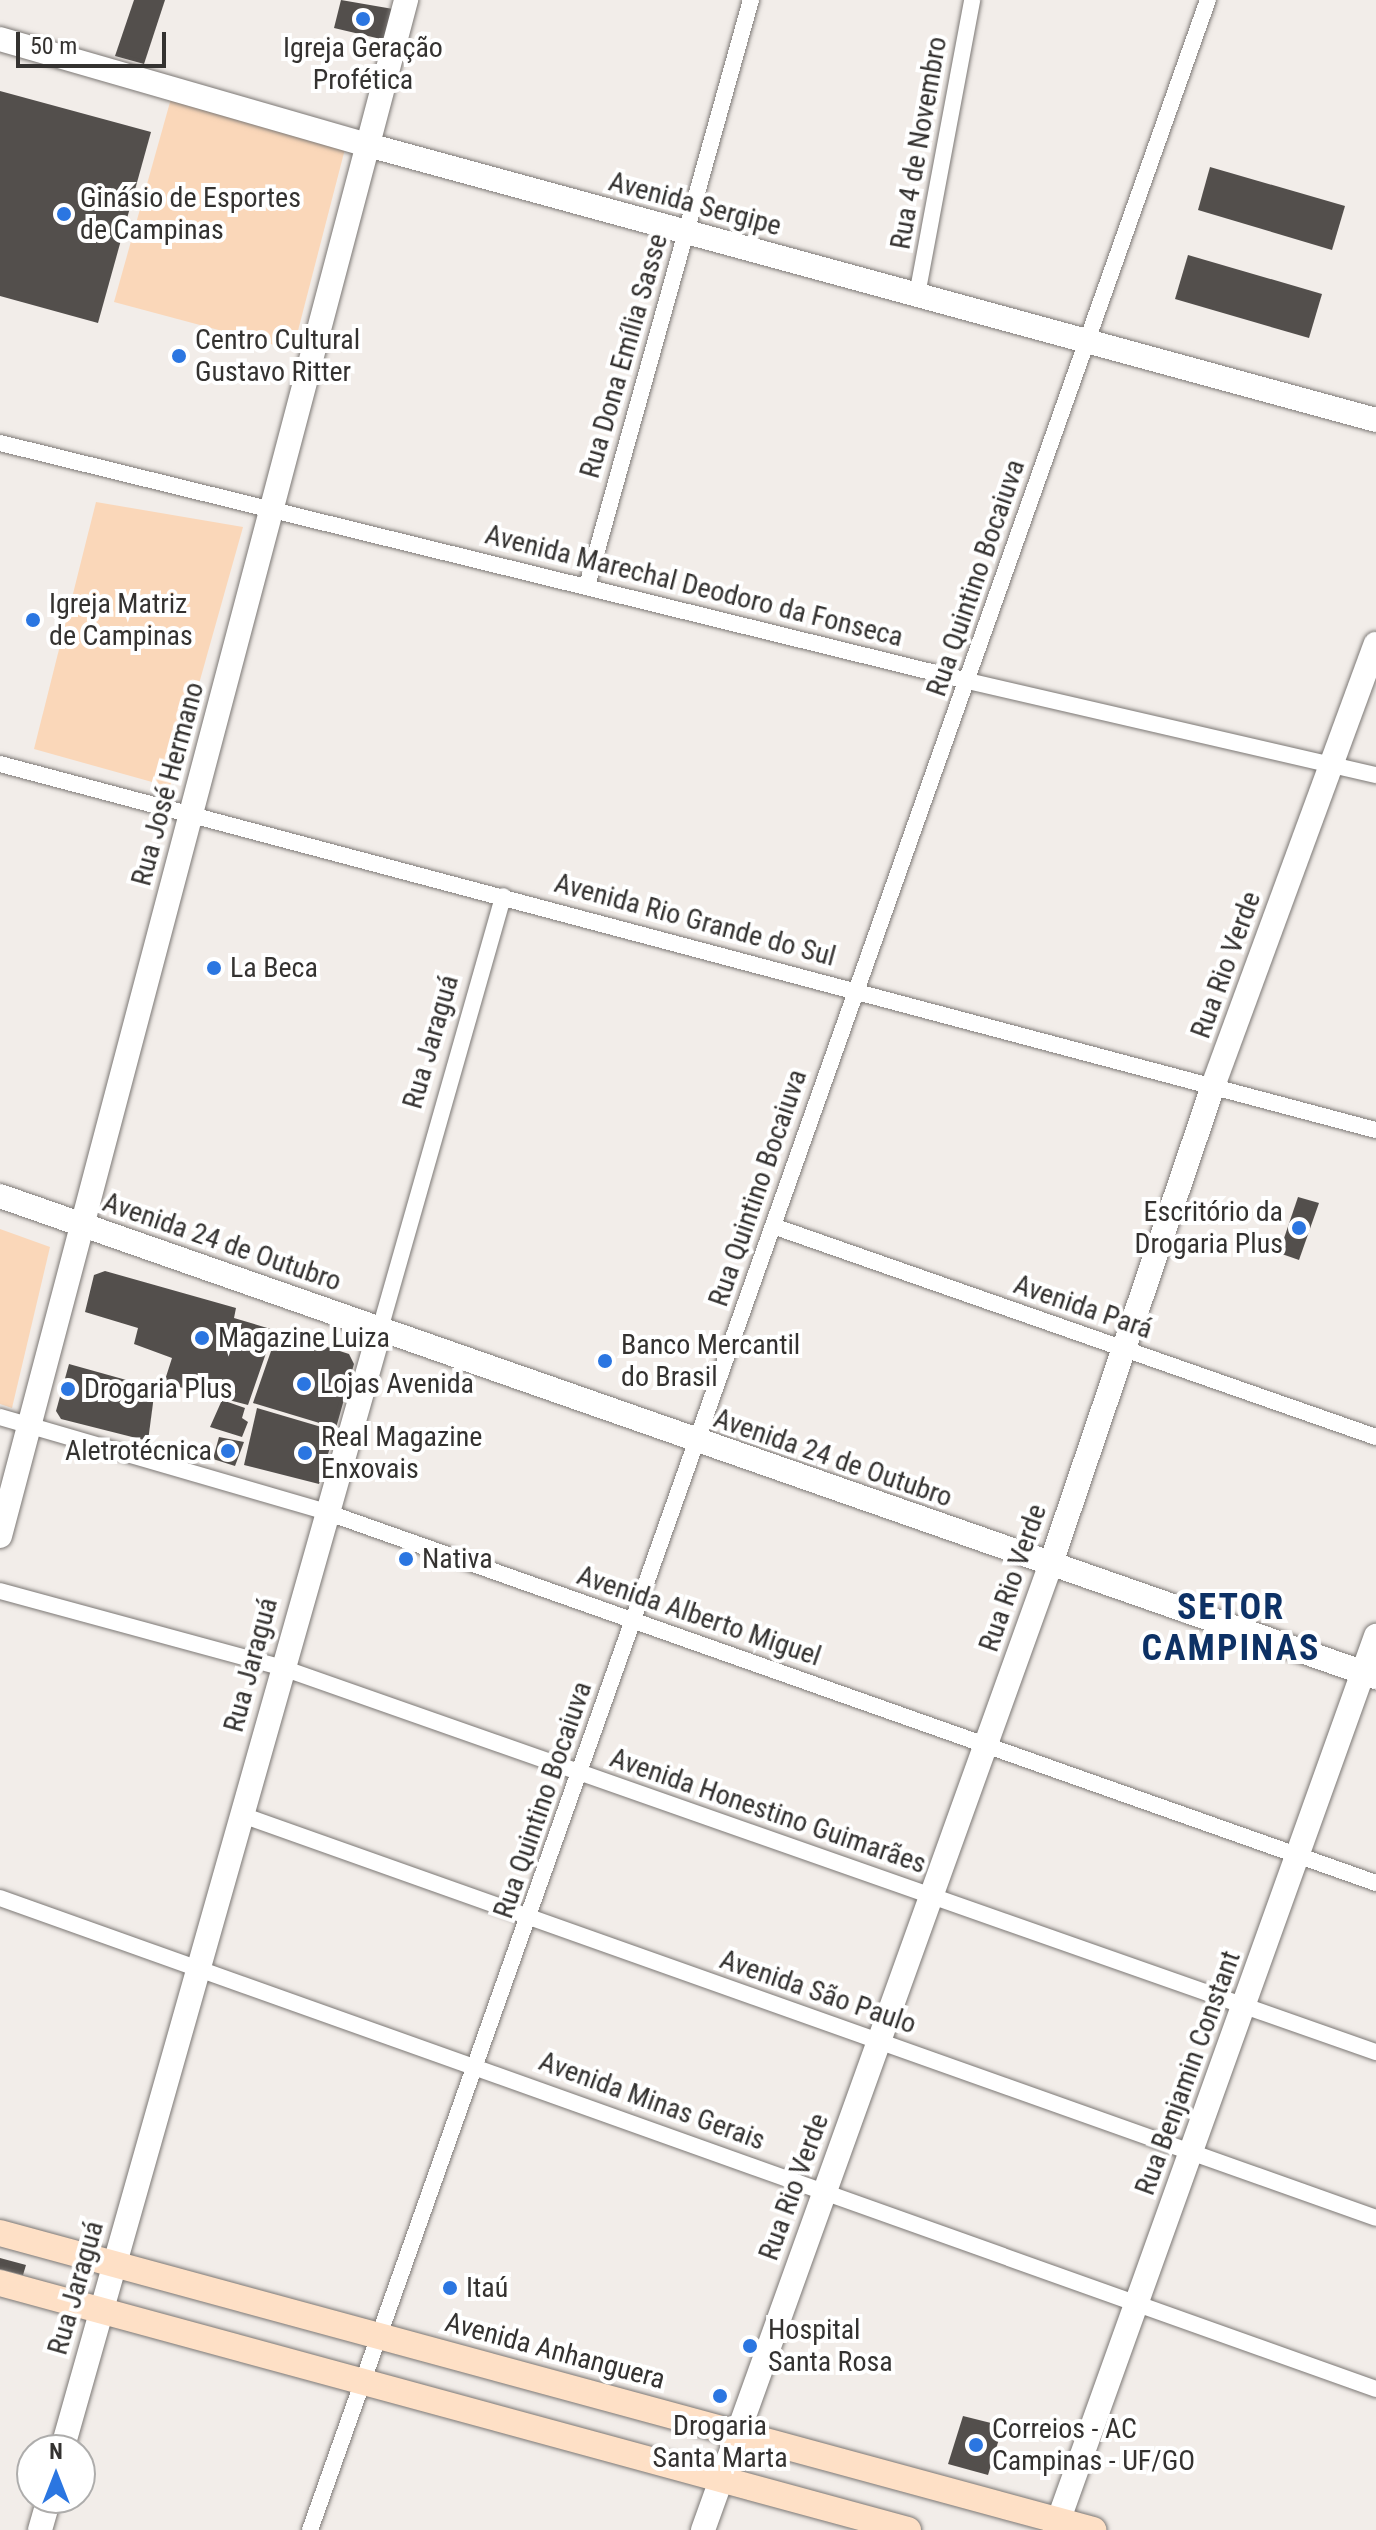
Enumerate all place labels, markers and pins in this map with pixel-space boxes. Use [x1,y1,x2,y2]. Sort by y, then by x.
marker: Igreja Geração Profética [354,10,372,28]
place label: Igreja Geração Profética [283,31,443,97]
place label: Ginásio de Esportes de Campinas [80,181,301,247]
marker: Ginásio de Esportes de Campinas [55,205,73,223]
place label: Centro Cultural Gustavo Ritter [195,323,360,389]
marker: Centro Cultural Gustavo Ritter [170,347,188,365]
place label: Igreja Matriz de Campinas [49,587,193,653]
marker: Igreja Matriz de Campinas [24,611,42,629]
place label: La Beca [230,951,318,985]
marker: La Beca [205,959,223,977]
place label: Escritório da Drogaria Plus [1134,1195,1283,1261]
marker: Escritório da Drogaria Plus [1290,1219,1308,1237]
place label: Magazine Luiza [218,1321,390,1355]
place label: Banco Mercantil do Brasil [621,1328,800,1394]
marker: Magazine Luiza [193,1329,211,1347]
marker: Banco Mercantil do Brasil [596,1352,614,1370]
place label: Lojas Avenida [320,1367,474,1401]
place label: Drogaria Plus [84,1372,233,1406]
marker: Lojas Avenida [295,1375,313,1393]
marker: Drogaria Plus [59,1380,77,1398]
place label: Real Magazine Enxovais [321,1420,482,1486]
place label: Aletrotécnica [65,1434,212,1468]
marker: Aletrotécnica [219,1442,237,1460]
marker: Real Magazine Enxovais [296,1444,314,1462]
place label: Nativa [422,1542,493,1576]
marker: Nativa [397,1550,415,1568]
place label: Itaú [466,2271,508,2305]
marker: Itaú [441,2279,459,2297]
place label: Hospital Santa Rosa [768,2313,893,2379]
marker: Hospital Santa Rosa [739,2335,761,2357]
marker: Drogaria Santa Marta [711,2387,729,2405]
place label: Drogaria Santa Marta [652,2409,788,2475]
place label: Correios - AC Campinas - UF/GO [992,2412,1195,2478]
marker: Correios - AC Campinas - UF/GO [967,2436,985,2454]

